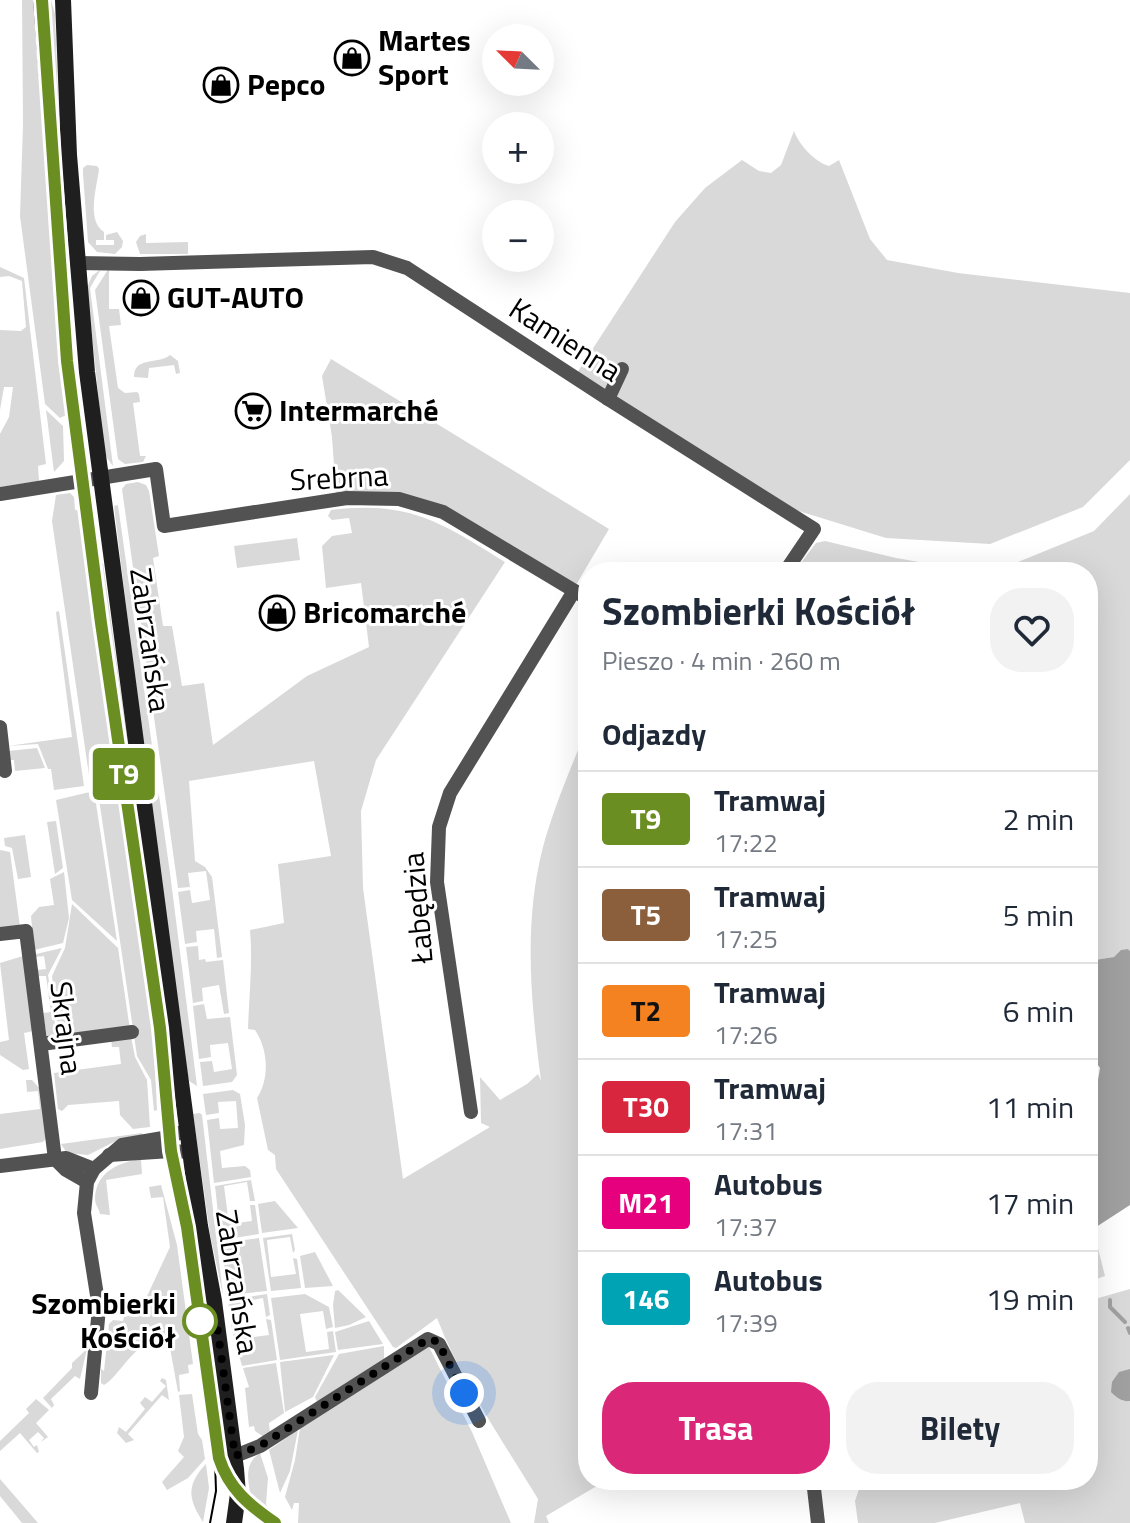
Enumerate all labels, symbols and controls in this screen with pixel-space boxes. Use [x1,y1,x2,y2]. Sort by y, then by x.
place label: Martes Sport [378,17,471,97]
north arrow [482,24,554,96]
map controls [482,24,554,272]
shop icon: Martes Sport [333,39,371,77]
place label: Pepco [247,61,326,107]
shop icon: Pepco [202,66,240,104]
button: + [482,112,554,184]
button: − [482,200,554,272]
place label: GUT-AUTO [167,274,304,320]
shop icon: GUT-AUTO [122,279,160,317]
street label: Kamienna [500,286,631,393]
place label: Intermarché [279,387,438,433]
supermarket icon: Intermarché [234,392,272,430]
street label: Srebrna [288,451,389,503]
street label: Zabrzańska [118,565,184,715]
text: Szombierki Kościół [602,582,915,640]
button: heart [990,588,1074,672]
place label: Bricomarché [303,589,466,635]
shop icon: Bricomarché [258,594,296,632]
text: Pieszo · 4 min · 260 m [602,641,841,680]
text: Odjazdy [602,711,706,757]
line badge: T9 [88,748,160,800]
text: T9 [109,752,139,795]
text: Tramwaj [714,777,826,823]
text: 2 min [1003,796,1074,842]
text: T9 [631,797,661,840]
text: 17:22 [714,823,778,862]
street label: Łabędzia [389,850,445,967]
text: Tramwaj [714,873,826,919]
text: 5 min [1003,892,1074,938]
text: T5 [631,893,661,936]
text: 17:25 [714,919,778,958]
text: Tramwaj [714,969,826,1015]
street label: Skrajna [38,979,96,1077]
text: 6 min [1003,988,1074,1034]
text: T2 [631,989,661,1032]
text: 17:26 [714,1015,778,1054]
text: Tramwaj [714,1065,826,1111]
text: 11 min [986,1084,1074,1130]
text: T30 [623,1085,669,1128]
text: 17:31 [714,1111,778,1150]
text: Autobus [714,1161,823,1207]
text: 17 min [986,1180,1074,1226]
text: M21 [618,1181,674,1224]
street label: Zabrzańska [204,1206,272,1357]
text: 17:37 [714,1207,778,1246]
text: Autobus [714,1257,823,1303]
text: 19 min [986,1276,1074,1322]
text: 146 [622,1277,670,1320]
place label: Szombierki Kościół [31,1280,177,1360]
text: 17:39 [714,1303,778,1342]
marker: Szombierki Kościół [183,1304,217,1338]
your location [444,1373,484,1413]
button: Trasa [602,1382,830,1474]
button: Bilety [846,1382,1074,1474]

